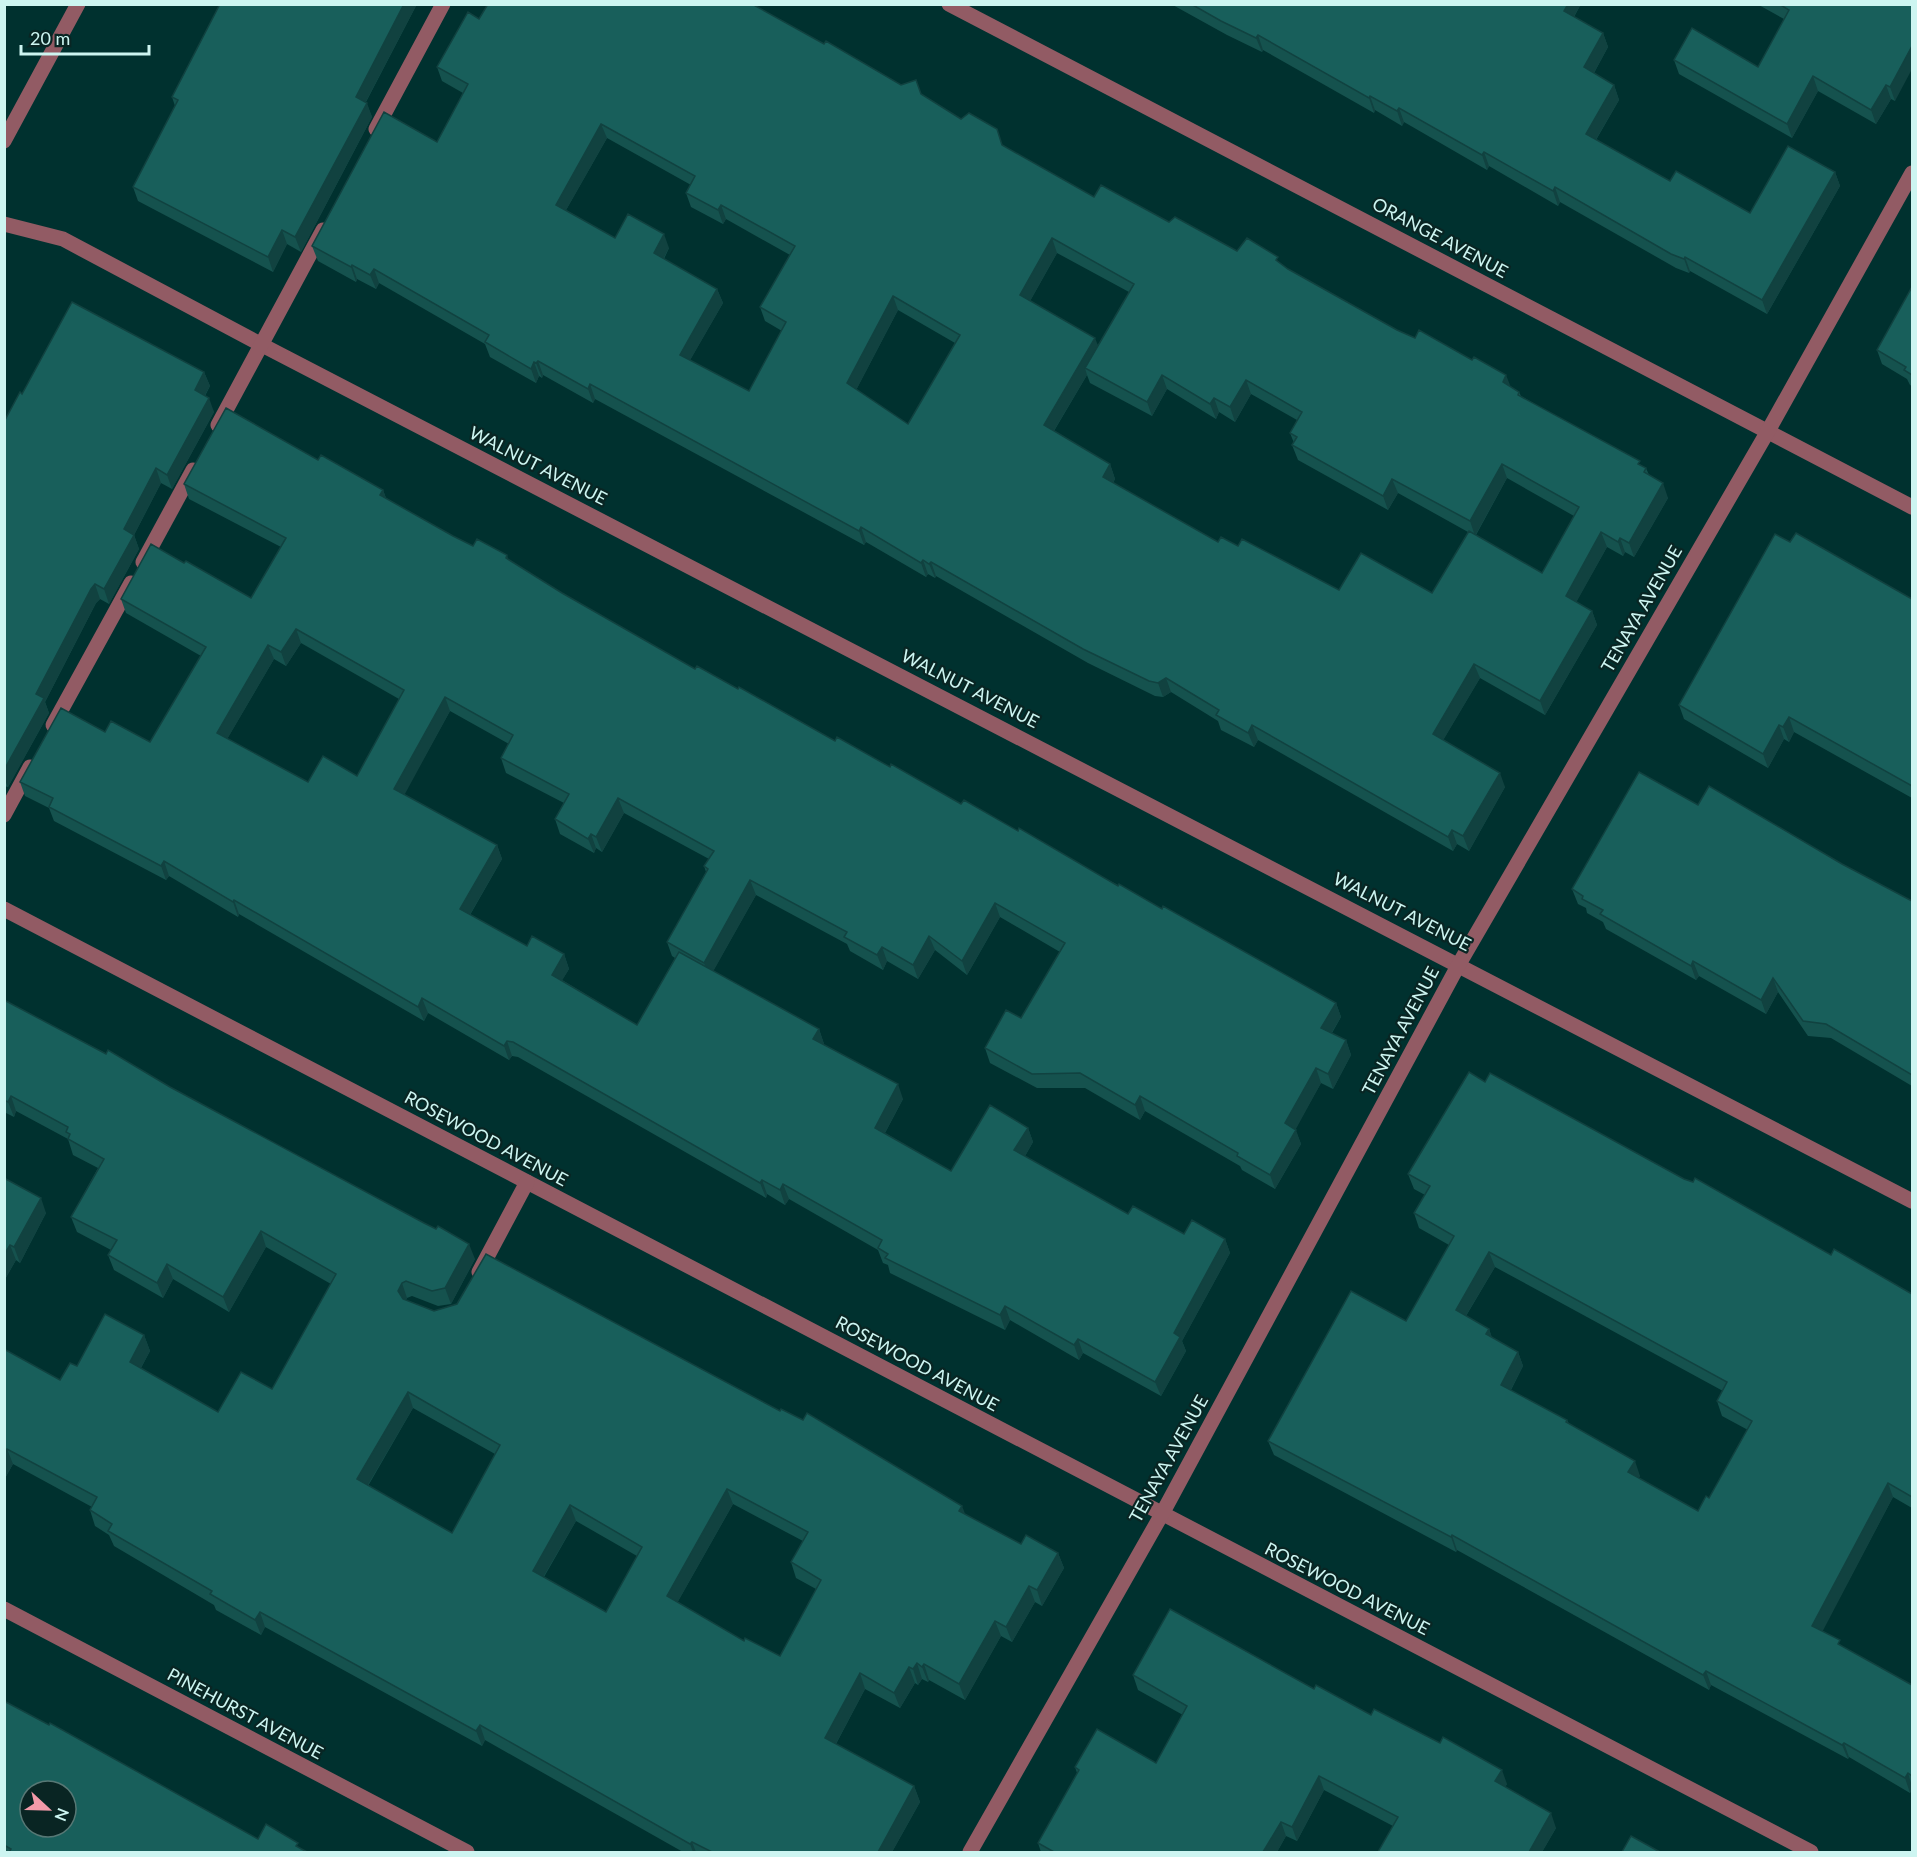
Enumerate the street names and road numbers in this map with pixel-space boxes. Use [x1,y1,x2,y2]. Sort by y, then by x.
street label: ORANGE AVENUE [1369,192,1512,282]
street label: WALNUT AVENUE [466,421,611,509]
street label: TENAYA AVENUE [1596,541,1686,676]
street label: WALNUT AVENUE [898,644,1043,732]
street label: WALNUT AVENUE [1330,867,1475,955]
street label: TENAYA AVENUE [1357,962,1443,1099]
street label: ROSEWOOD AVENUE [401,1086,572,1191]
street label: ROSEWOOD AVENUE [832,1311,1003,1416]
street label: TENAYA AVENUE [1124,1391,1212,1526]
street label: ROSEWOOD AVENUE [1261,1537,1433,1639]
street label: PINEHURST AVENUE [164,1663,327,1764]

